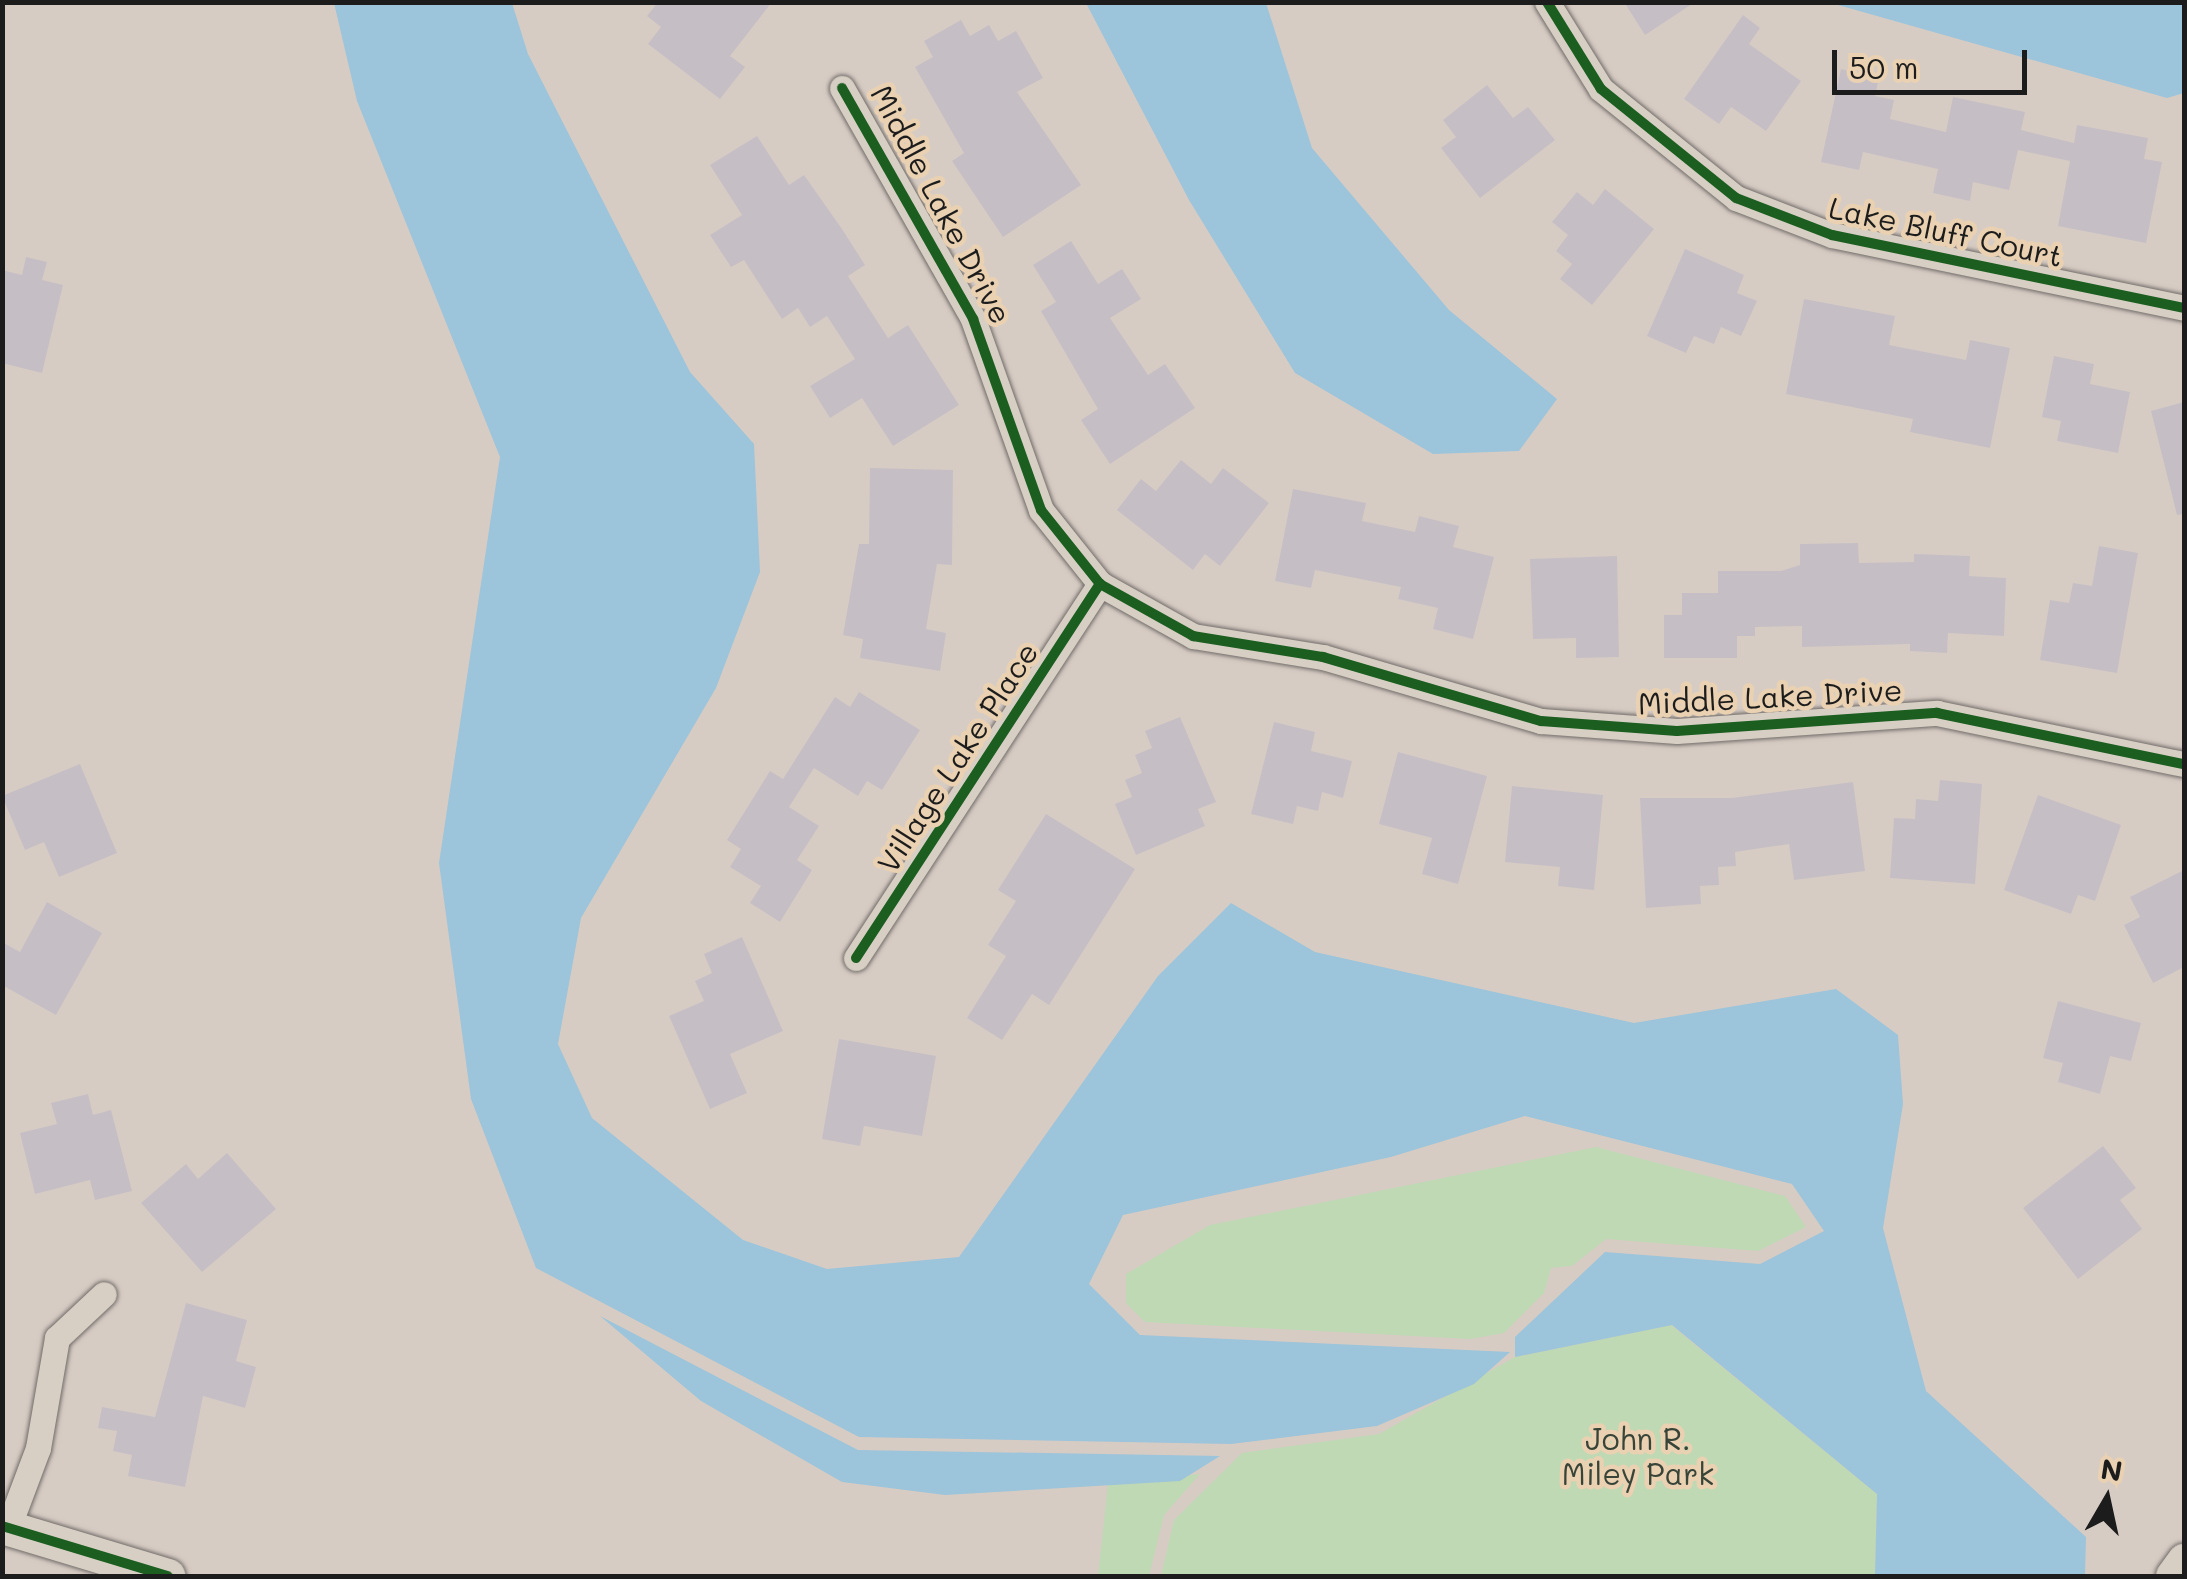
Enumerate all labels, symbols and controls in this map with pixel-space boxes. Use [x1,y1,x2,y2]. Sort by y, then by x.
scale bar [1837,30,2032,92]
text: 50 m [1849,47,1919,87]
street label: Middle Lake Drive [864,79,1020,329]
street label: Lake Bluff Court [1826,189,2066,273]
street label: Village Lake Place [869,635,1045,879]
street label: Middle Lake Drive [1637,671,1903,721]
park label: John R. Miley Park [1562,1420,1714,1490]
north arrow [2057,1449,2157,1549]
text: N [2098,1450,2125,1489]

